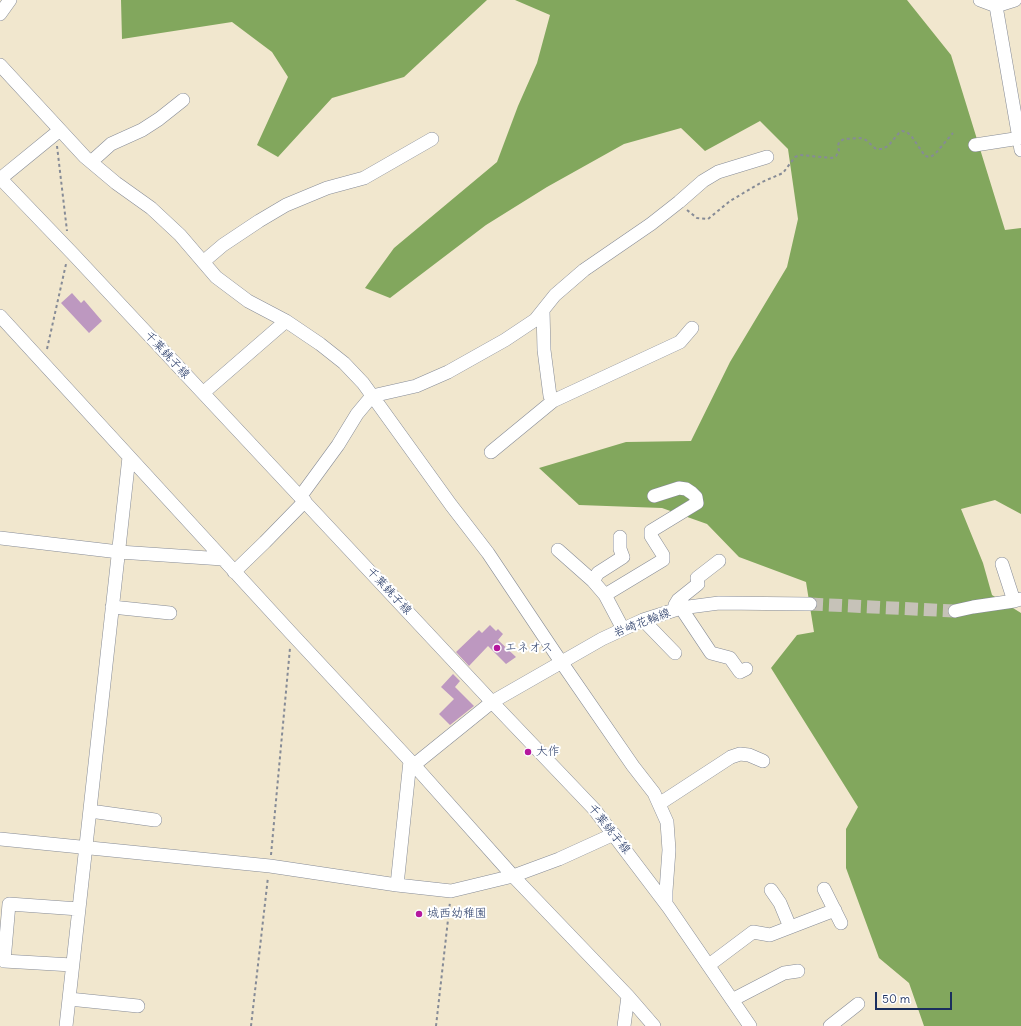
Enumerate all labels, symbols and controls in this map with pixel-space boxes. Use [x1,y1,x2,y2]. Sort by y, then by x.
street label: 千葉銚子線 [141,328,193,382]
street label: 千葉銚子線 [363,564,415,618]
street label: 岩崎花輪線 [611,606,673,640]
place label: エネオス [505,641,553,655]
marker: エネオス [492,643,502,653]
place label: 大作 [536,745,560,759]
marker: 大作 [523,747,533,757]
street label: 千葉銚子線 [585,801,633,857]
place label: 城西幼稚園 [427,907,487,921]
marker: 城西幼稚園 [414,909,424,919]
scale bar [877,984,954,1010]
text: 50 m [882,991,910,1006]

